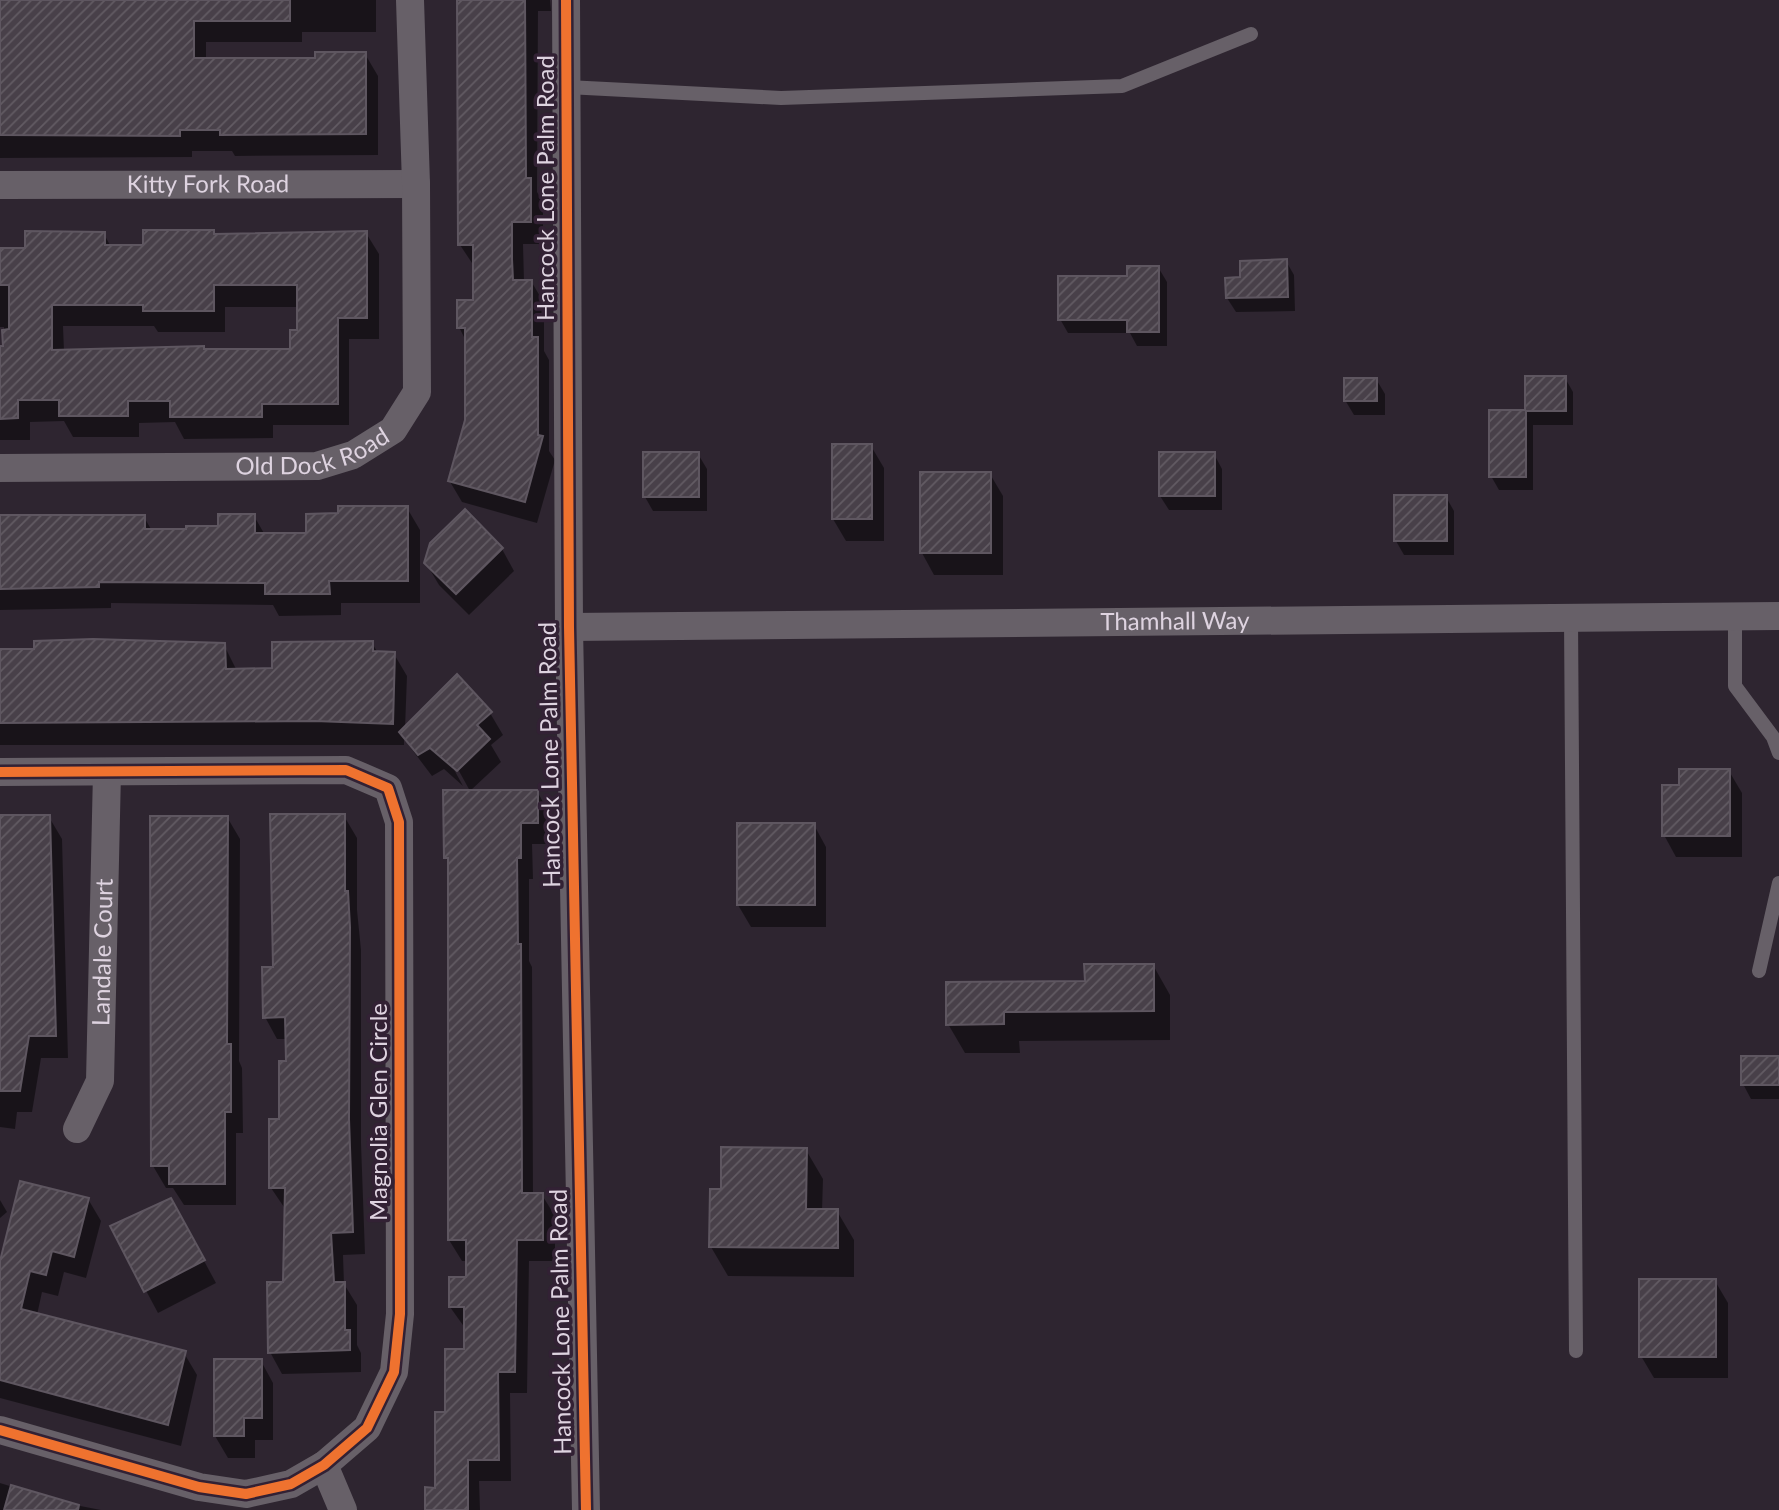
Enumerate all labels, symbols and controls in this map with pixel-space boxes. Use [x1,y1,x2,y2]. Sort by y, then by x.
street label: Hancock Lone Palm Road [530,55,559,321]
street label: Kitty Fork Road [127,168,289,198]
street label: Old Dock Road [235,420,394,480]
street label: Thamhall Way [1100,605,1250,635]
street label: Hancock Lone Palm Road [532,622,565,888]
street label: Landale Court [85,878,118,1026]
street label: Magnolia Glen Circle [363,1003,392,1221]
street label: Hancock Lone Palm Road [543,1189,576,1455]

